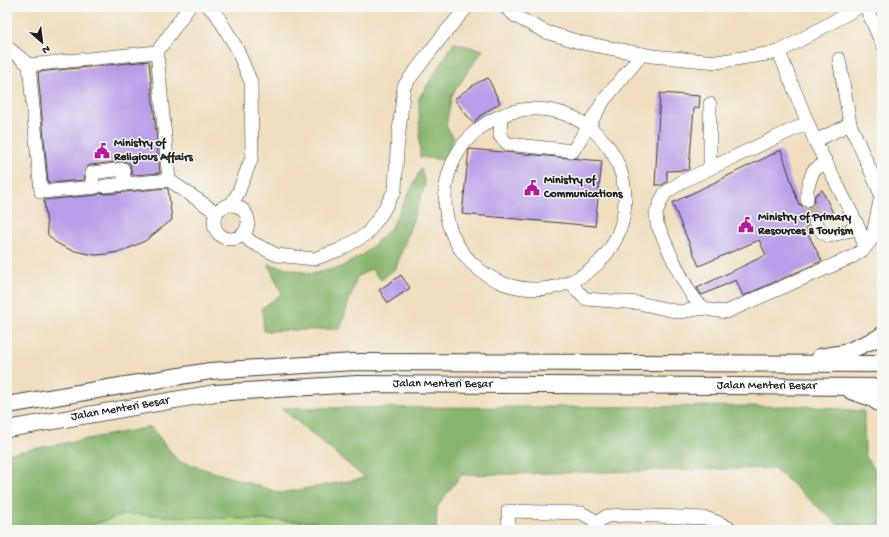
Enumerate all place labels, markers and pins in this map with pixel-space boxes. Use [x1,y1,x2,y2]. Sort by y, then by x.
place label: Ministry of Religious Affairs [113,137,193,165]
public building icon: Ministry of Religious Affairs [93,142,111,160]
place label: Ministry of Communications [543,174,623,202]
public building icon: Ministry of Communications [523,179,541,197]
place label: Ministry of Primary Resources & Tourism [757,211,854,239]
public building icon: Ministry of Primary Resources & Tourism [737,216,755,234]

